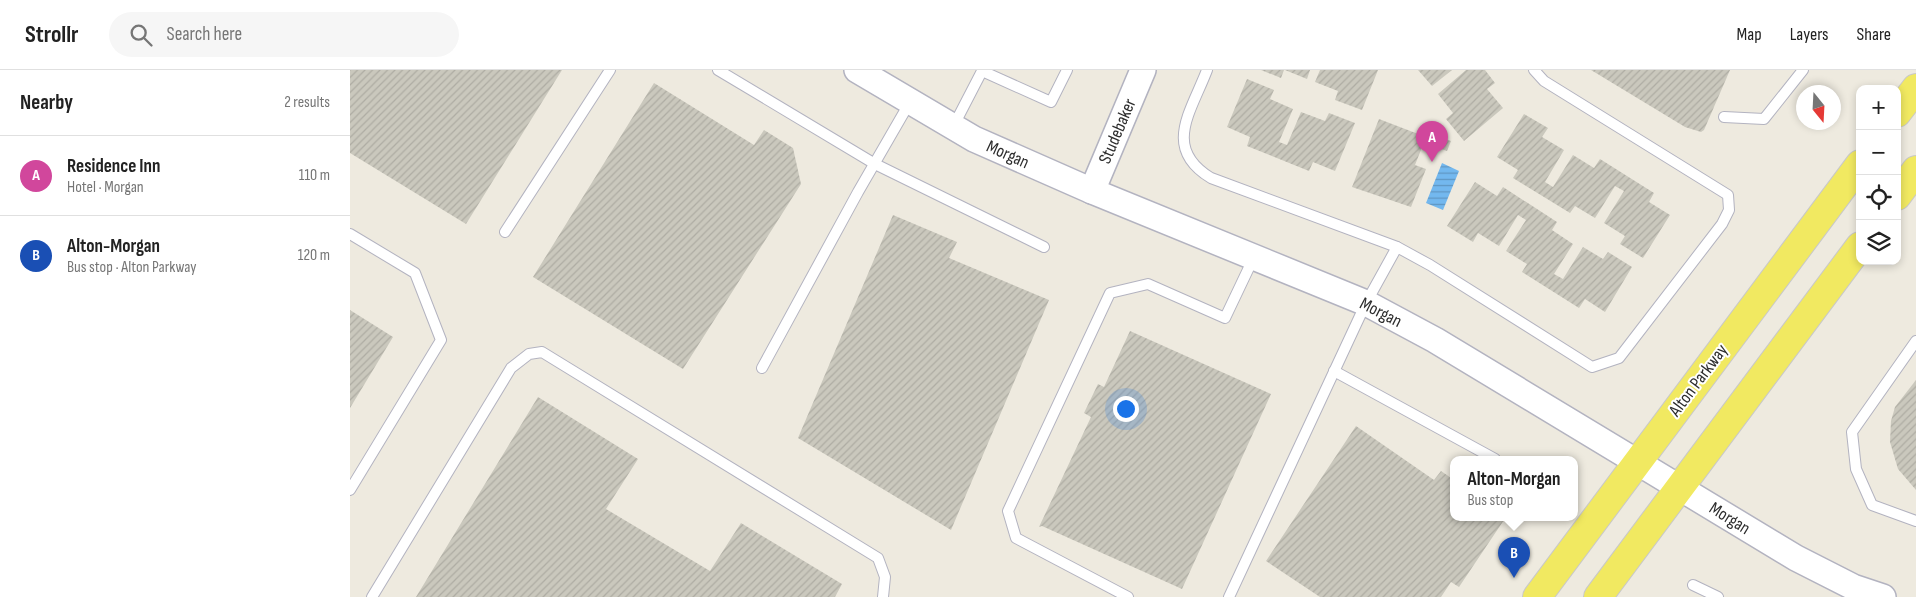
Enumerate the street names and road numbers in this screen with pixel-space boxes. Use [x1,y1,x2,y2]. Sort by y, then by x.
street label: Studebaker [1094,95,1141,167]
street label: Morgan [983,136,1032,173]
street label: Morgan [1356,293,1405,332]
street label: Alton Parkway [1664,340,1732,421]
street label: Morgan [1705,498,1754,539]

